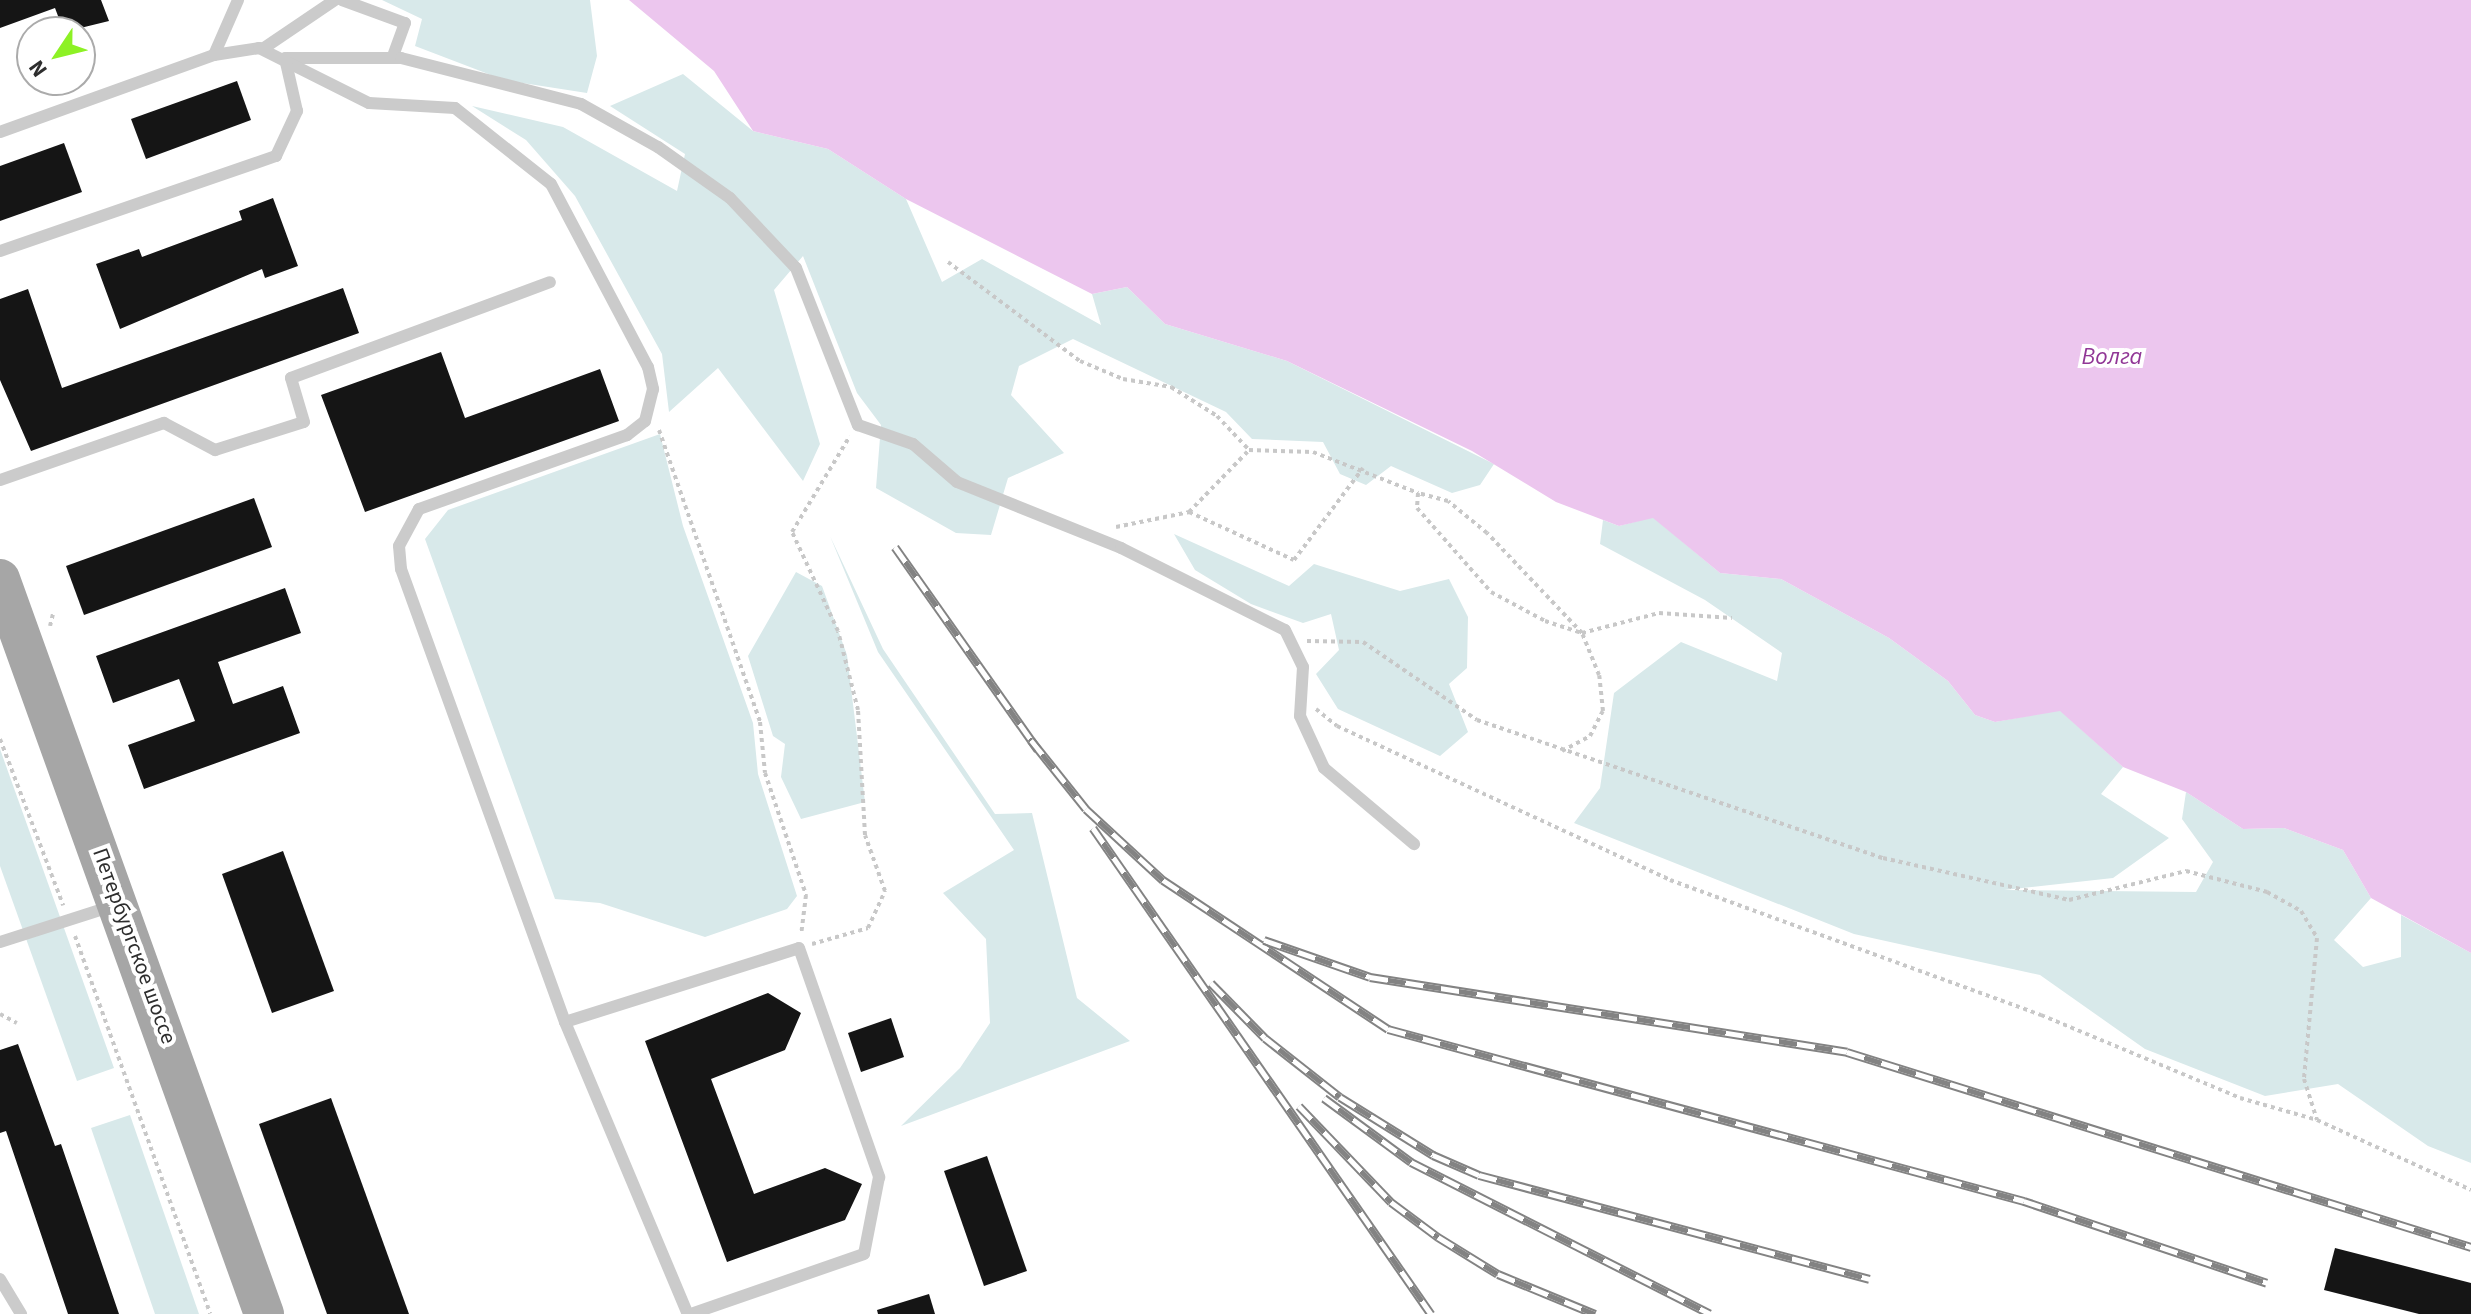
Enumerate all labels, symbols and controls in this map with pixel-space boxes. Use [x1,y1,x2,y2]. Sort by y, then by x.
north arrow [16,16,96,96]
text: N [21,53,55,84]
water label: Волга [2082,343,2142,371]
street label: Петербургское шоссе [86,844,182,1048]

